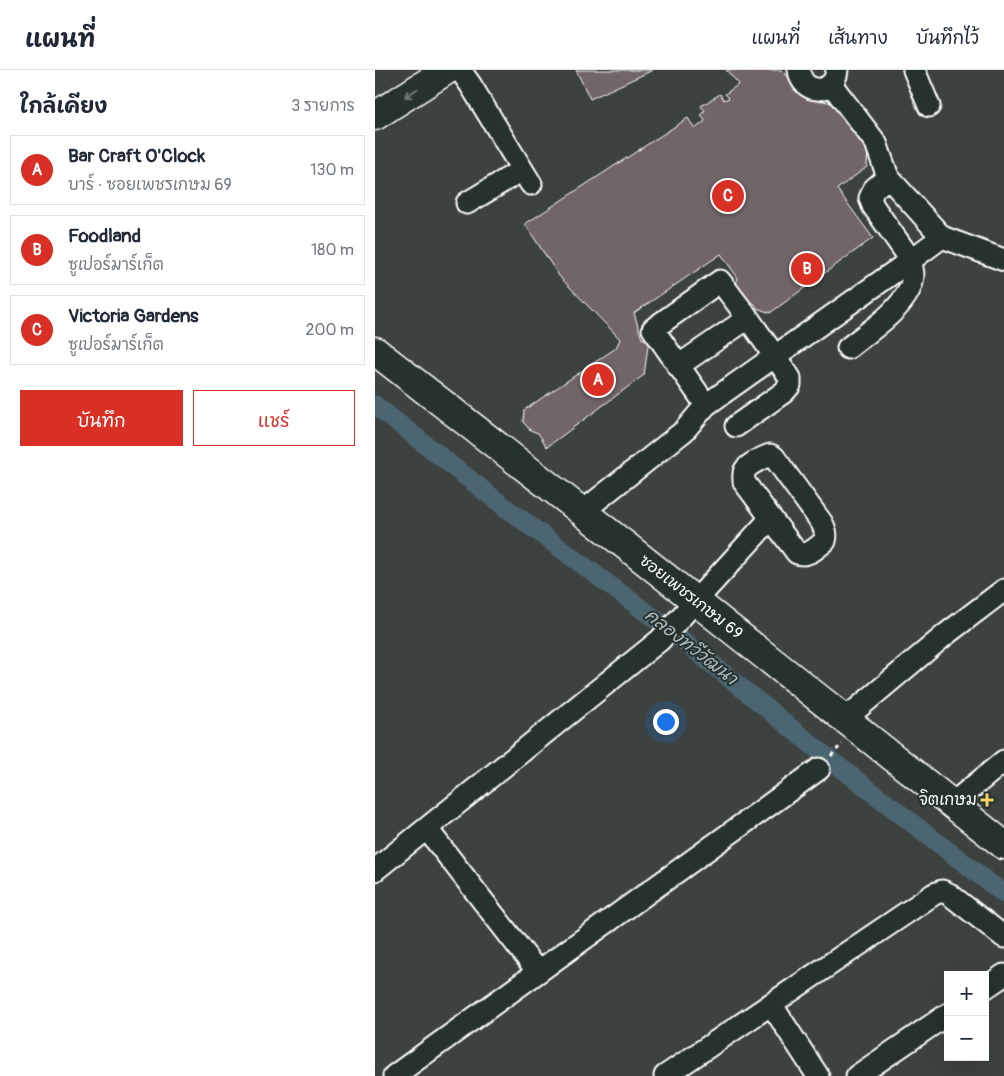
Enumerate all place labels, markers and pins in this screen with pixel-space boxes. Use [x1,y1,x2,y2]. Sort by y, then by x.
pin: C [712,177,744,215]
pin: B [791,250,823,288]
pin: A [582,361,614,399]
place label: จิตเกษม [919,789,977,810]
marker: จิตเกษม [981,794,993,806]

